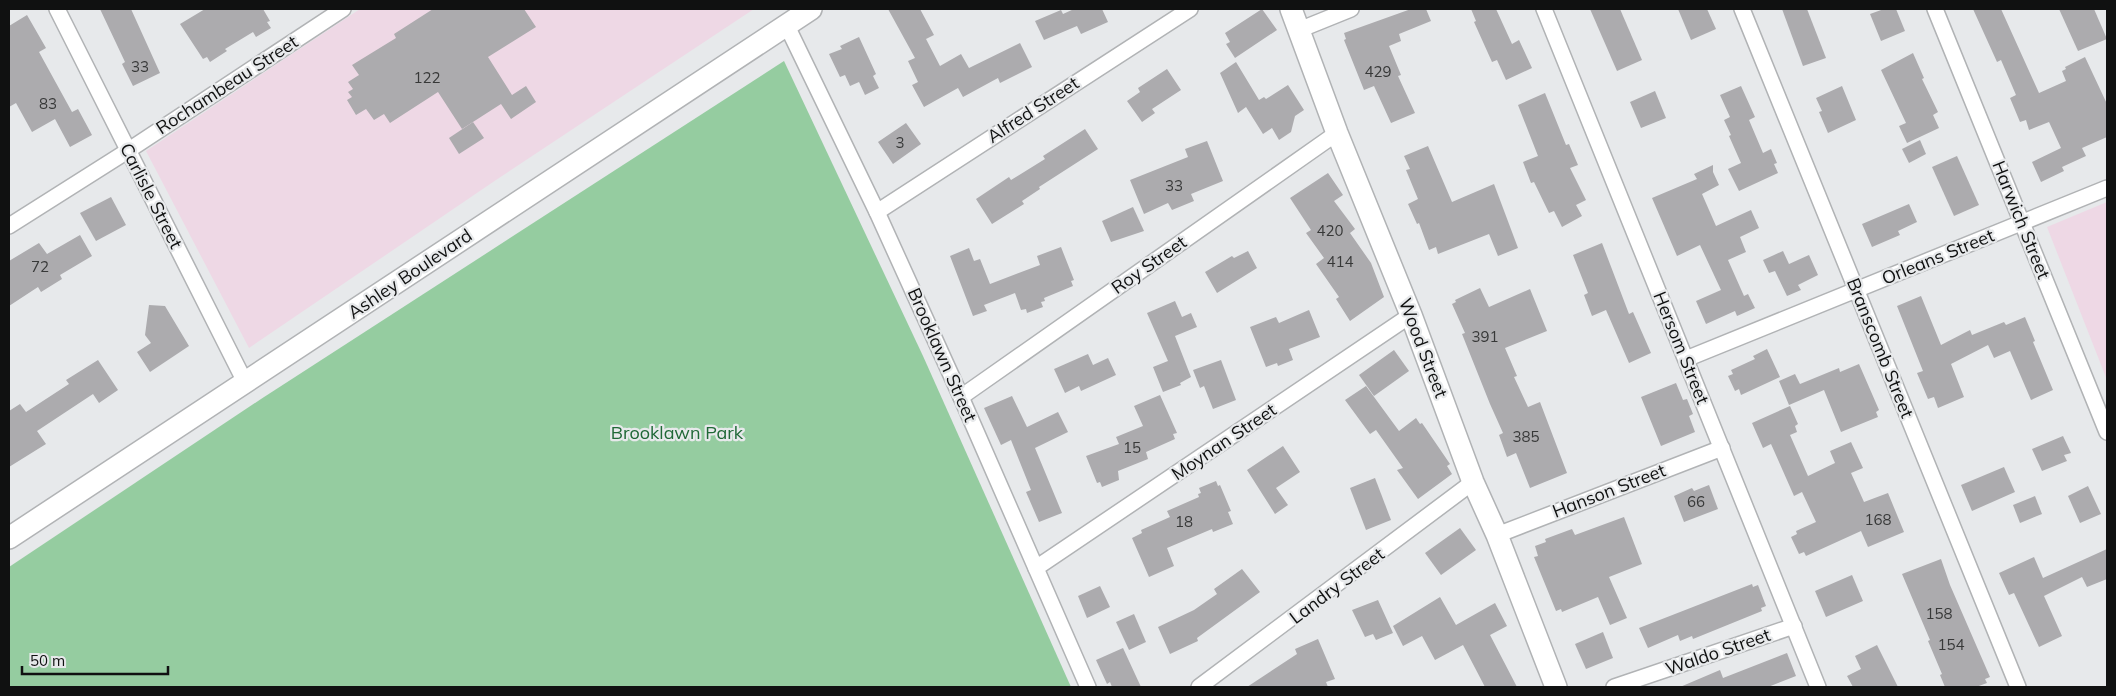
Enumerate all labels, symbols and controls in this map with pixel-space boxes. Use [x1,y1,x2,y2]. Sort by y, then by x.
street label: Rochambeau Street [151,30,302,139]
house number: 33 [131,57,149,76]
house number: 429 [1364,62,1392,81]
house number: 122 [413,68,441,87]
street label: Alfred Street [982,71,1083,148]
house number: 83 [39,94,57,113]
house number: 3 [895,133,905,152]
street label: Carlisle Street [115,139,188,252]
street label: Harwich Street [1987,157,2056,282]
house number: 33 [1165,176,1183,195]
house number: 420 [1316,221,1344,240]
street label: Ashley Boulevard [343,223,476,324]
street label: Orleans Street [1878,224,1997,290]
street label: Roy Street [1107,230,1191,299]
house number: 414 [1326,252,1354,271]
house number: 72 [31,257,49,276]
street label: Branscomb Street [1842,274,1919,421]
street label: Brooklawn Street [903,284,982,425]
street label: Hersom Street [1648,288,1715,408]
street label: Wood Street [1394,295,1453,401]
house number: 391 [1471,327,1499,346]
street label: Moynan Street [1167,398,1281,485]
park label: Brooklawn Park [611,421,744,444]
house number: 385 [1512,427,1540,446]
house number: 15 [1123,438,1141,457]
street label: Hanson Street [1549,458,1669,523]
house number: 66 [1687,492,1705,511]
house number: 168 [1864,510,1892,529]
house number: 18 [1175,512,1193,531]
street label: Landry Street [1285,542,1389,629]
house number: 158 [1925,604,1953,623]
street label: Waldo Street [1662,623,1773,680]
house number: 154 [1937,635,1965,654]
scale bar [22,644,169,676]
text: 50 m [30,651,65,670]

